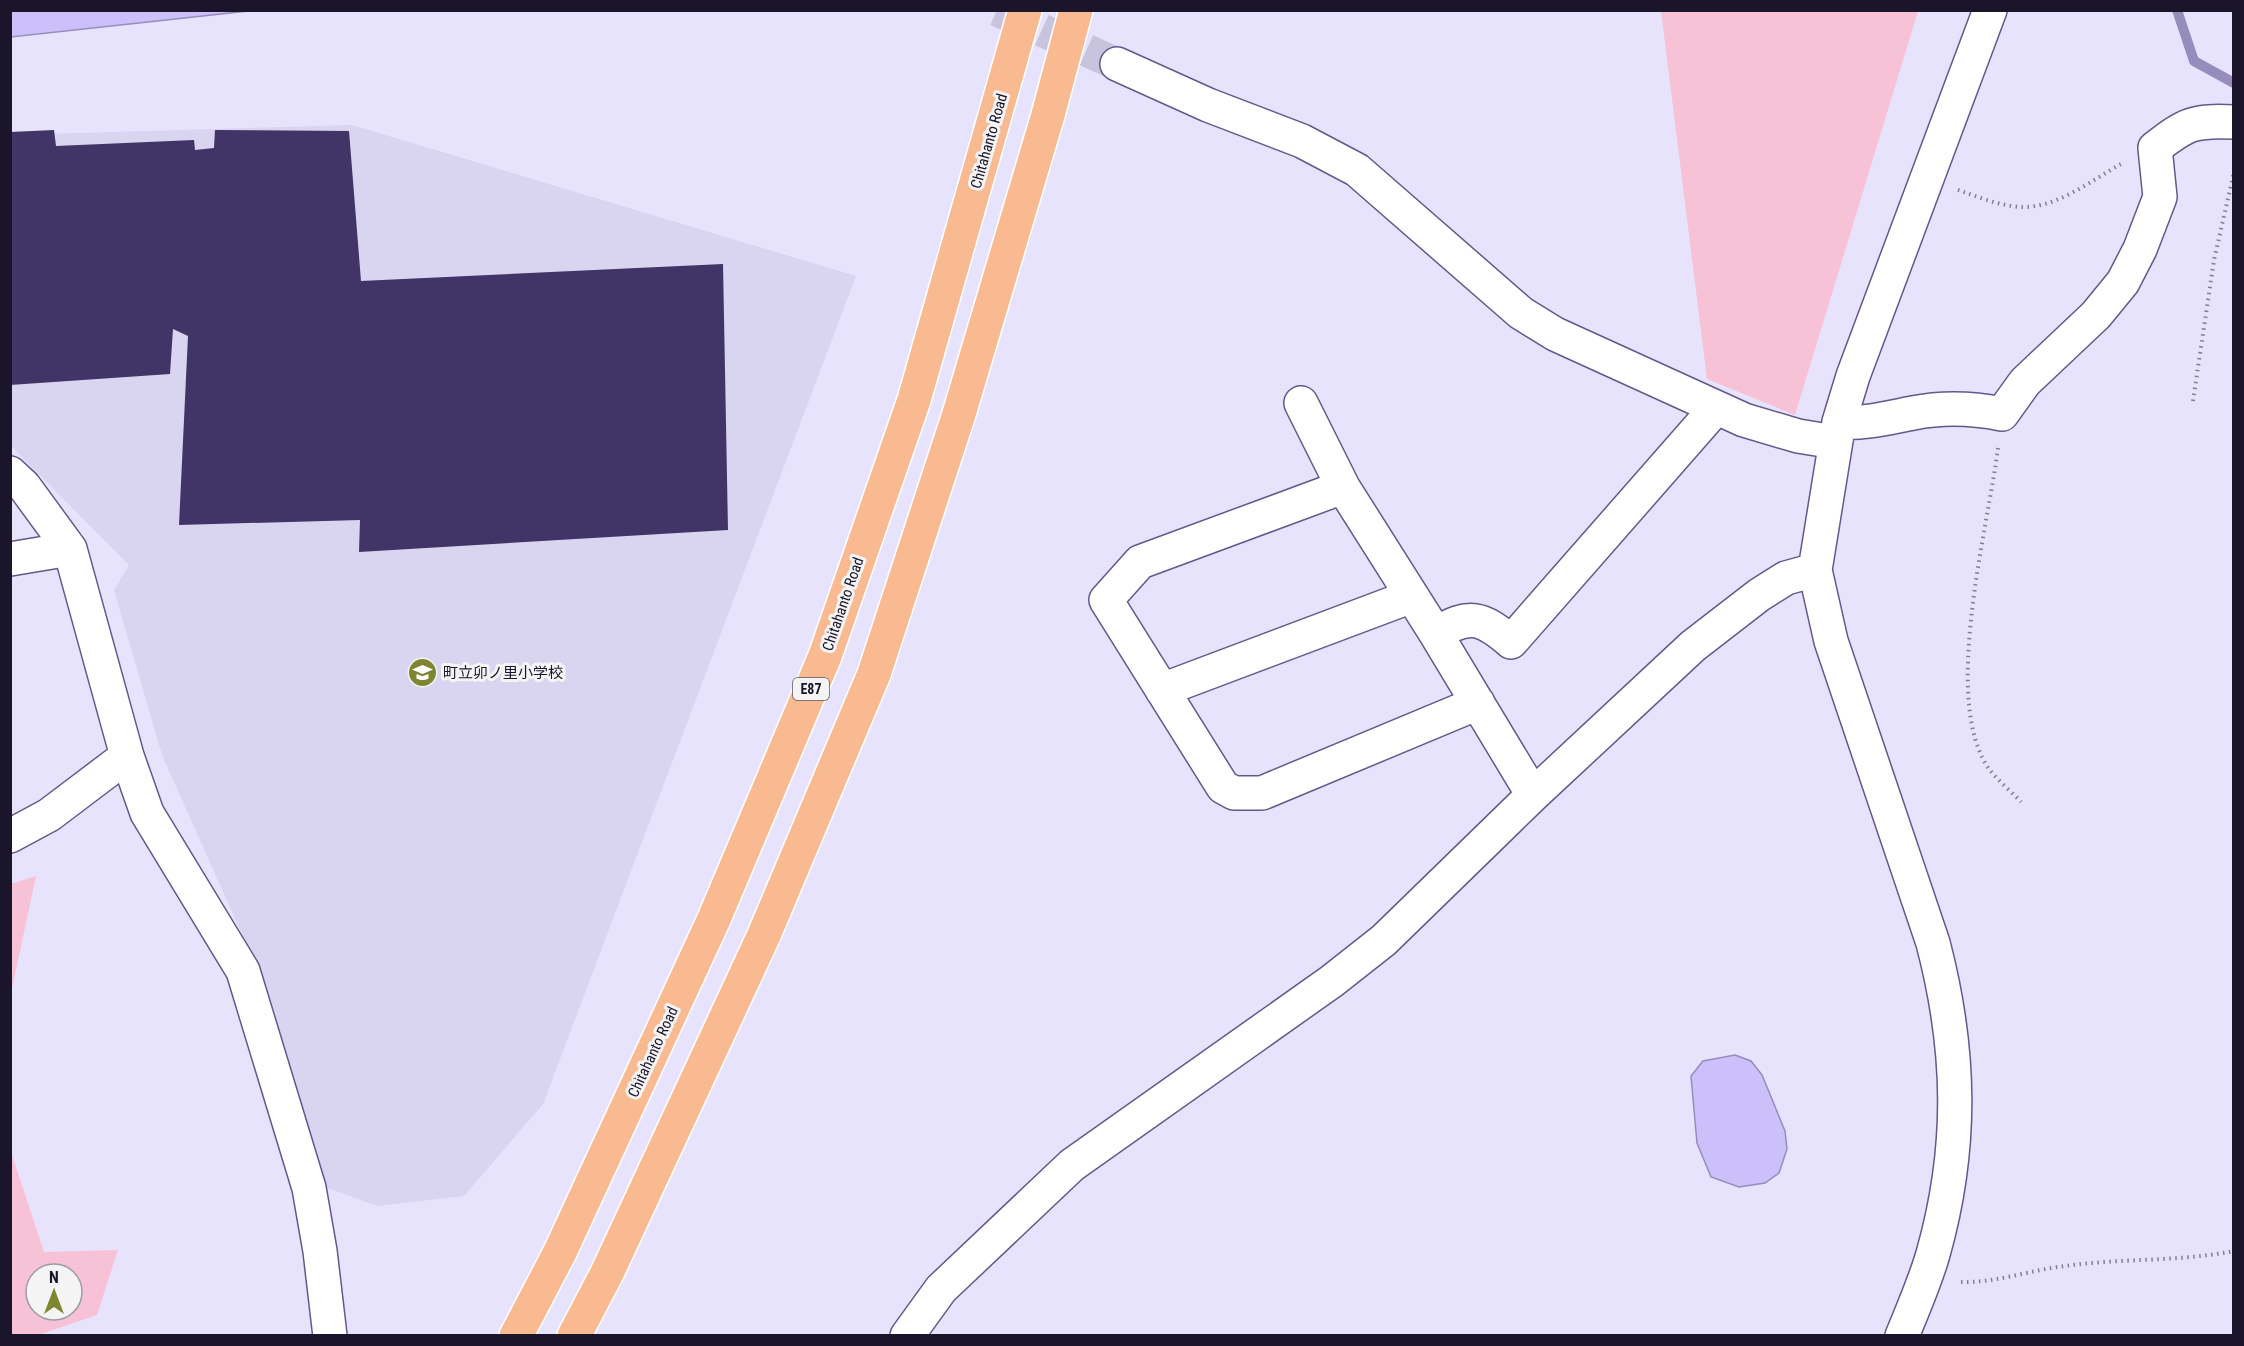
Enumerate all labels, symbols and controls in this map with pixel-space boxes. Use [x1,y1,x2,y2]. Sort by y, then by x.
street label: Chitahanto Road [967,91,1011,191]
street label: Chitahanto Road [819,555,867,653]
school or university icon: 町立卯ノ里小学校 [406,657,438,689]
place label: 町立卯ノ里小学校 [443,664,563,682]
road number: E87 [793,678,829,700]
street label: Chitahanto Road [624,1004,682,1100]
north arrow [24,1262,84,1322]
text: N [49,1268,59,1287]

